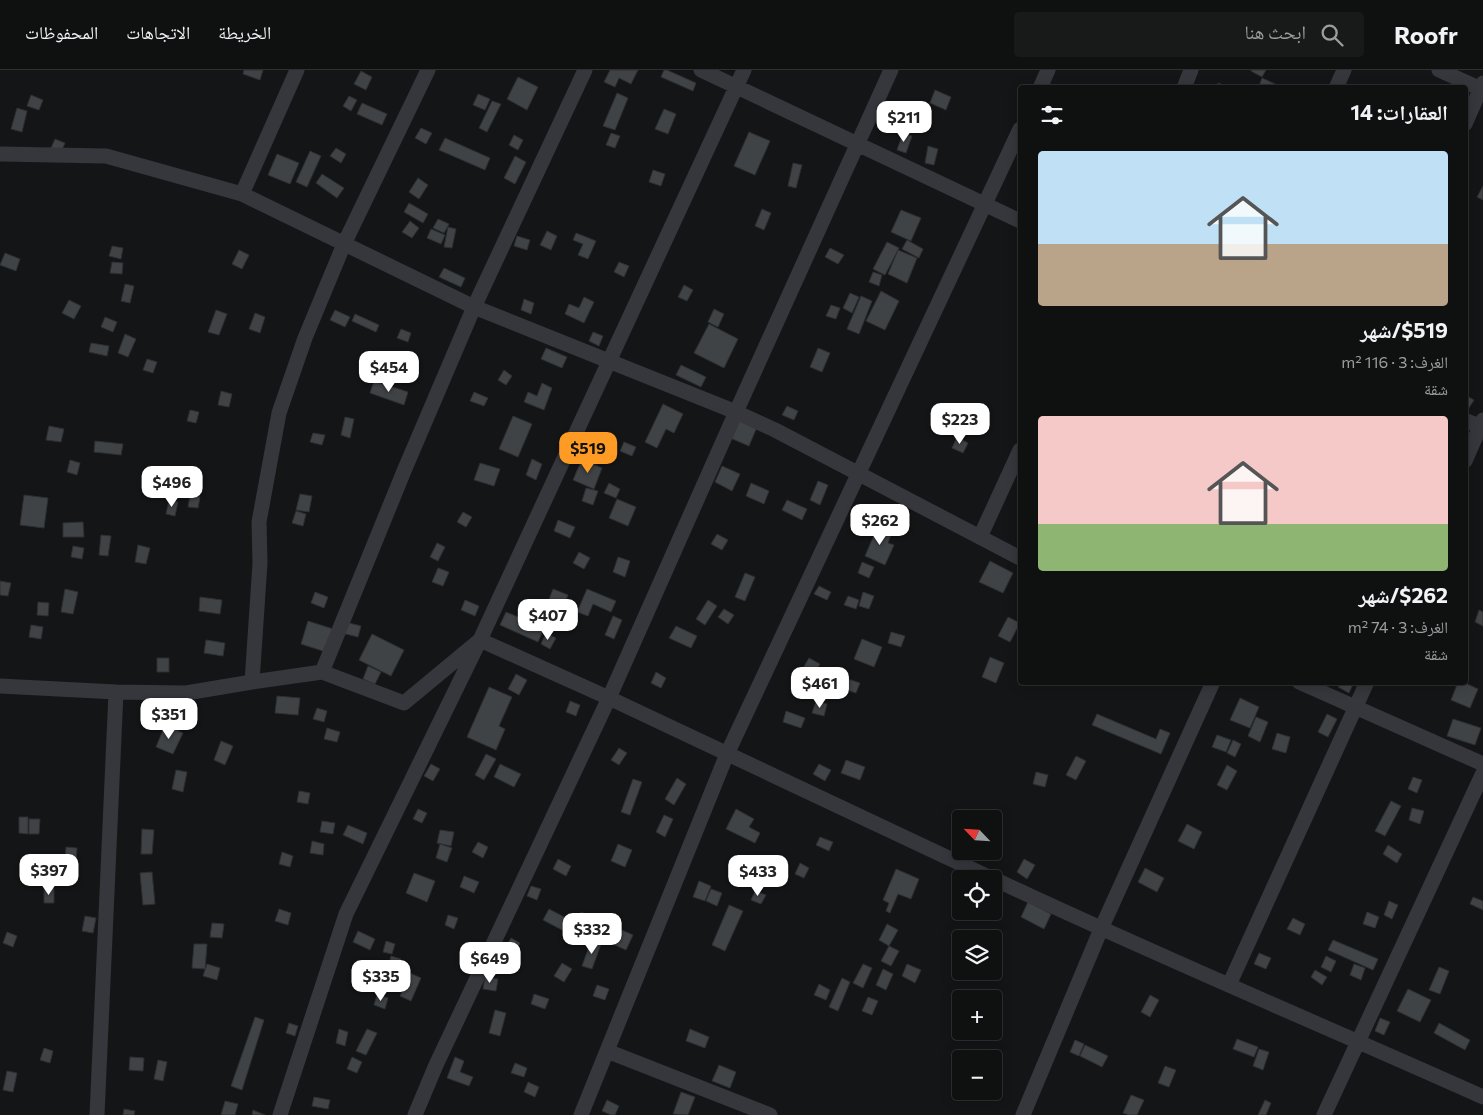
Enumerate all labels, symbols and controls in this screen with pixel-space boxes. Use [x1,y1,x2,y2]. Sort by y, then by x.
search box [1014,12,1364,57]
text: ابحث هنا [1244,20,1306,43]
text: Roofr [1394,20,1458,49]
text: المحفوظات [25,21,98,43]
text: الاتجاهات [126,21,190,43]
text: الخريطة [218,21,271,43]
icon: search [1318,21,1346,49]
text: العقارات: 14 [1351,99,1448,124]
pin: $211 [874,100,934,143]
icon: filters [1038,101,1066,129]
text: $211 [888,107,920,126]
icon: home [1198,183,1288,273]
text: $519/شهر [1360,317,1448,342]
pin: $454 [359,350,419,393]
text: الغرف: 3 · 116 m² [1341,352,1448,371]
text: $454 [370,357,408,376]
text: شقة [1424,379,1448,398]
pin: $223 [930,402,990,445]
text: $223 [942,409,978,428]
pin: $519 [558,432,618,474]
text: $519 [570,438,606,457]
icon: home [1198,448,1288,538]
pin: $496 [142,466,202,508]
text: $496 [153,472,191,491]
pin: $262 [850,504,910,546]
text: $262 [861,510,899,529]
text: $262/شهر [1358,582,1448,607]
pin: $407 [518,598,578,641]
text: $407 [529,605,567,624]
text: الغرف: 3 · 74 m² [1348,617,1448,636]
text: شقة [1424,644,1448,663]
pin: $461 [790,666,850,709]
text: $461 [802,673,838,692]
pin: $351 [139,698,199,740]
text: $351 [151,704,187,723]
north arrow [952,810,1002,860]
map controls [952,810,1002,1100]
pin: $397 [19,854,79,896]
pin: $433 [728,854,788,897]
text: $397 [30,860,68,879]
text: $433 [739,861,777,880]
button: locate [952,870,1002,920]
pin: $332 [562,912,622,955]
text: $332 [574,919,610,938]
button: layers [952,930,1002,980]
pin: $649 [460,942,520,984]
text: $649 [471,948,509,967]
pin: $335 [351,960,411,1002]
text: $335 [362,966,400,985]
button: + [952,990,1002,1040]
button: − [952,1050,1002,1100]

